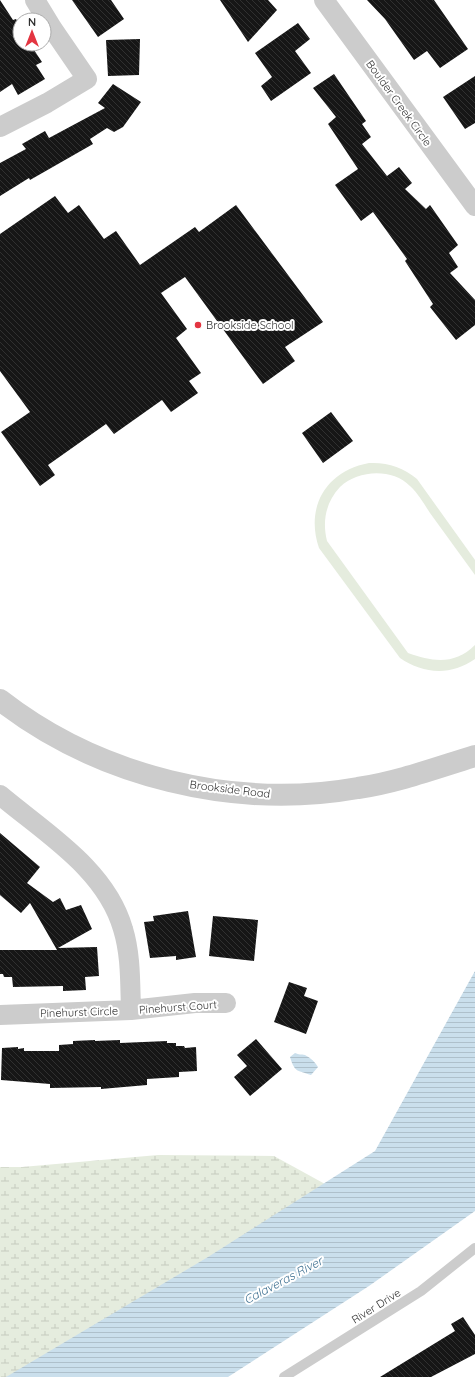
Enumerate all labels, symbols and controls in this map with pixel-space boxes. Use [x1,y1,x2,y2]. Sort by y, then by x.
north arrow [12,12,52,52]
text: N [28,15,36,29]
street label: Boulder Creek Circle [363,57,435,149]
place label: Brookside School [206,318,294,332]
marker: Brookside School [193,320,203,330]
street label: Brookside Road [189,777,271,801]
street label: Pinehurst Court [139,997,218,1017]
street label: Pinehurst Circle [40,1004,118,1020]
water label: Calaveras River [241,1252,326,1307]
street label: River Drive [349,1285,403,1327]

